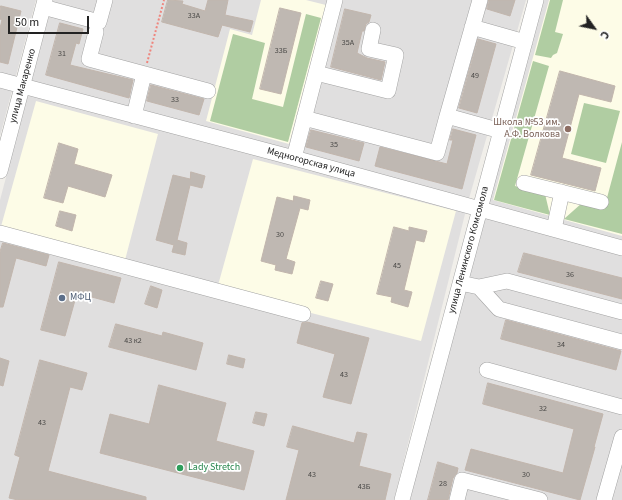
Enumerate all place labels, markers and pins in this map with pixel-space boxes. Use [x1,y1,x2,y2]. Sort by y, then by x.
place label: Школа №53 им. А.Ф. Волкова [493,117,560,140]
marker: Школа №53 им. А.Ф. Волкова [563,124,573,134]
place label: МФЦ [70,292,91,304]
marker: МФЦ [57,293,67,303]
place label: Lady Stretch [188,462,240,474]
marker: Lady Stretch [175,463,185,473]

